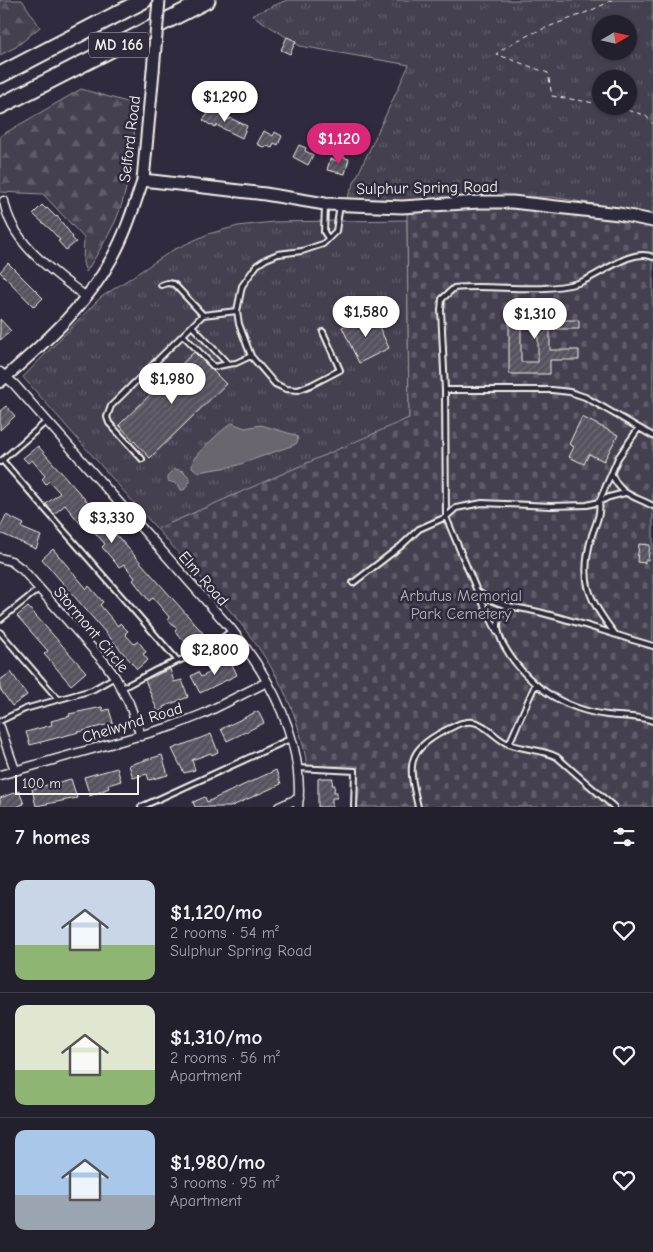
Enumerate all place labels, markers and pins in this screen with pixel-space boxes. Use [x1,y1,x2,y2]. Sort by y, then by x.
pin: $1,290 [184,80,266,123]
pin: $1,120 [298,122,380,165]
pin: $1,580 [325,296,407,338]
pin: $1,310 [494,298,576,340]
pin: $1,980 [131,362,213,405]
pin: $3,330 [71,502,153,544]
pin: $2,800 [174,634,256,676]

